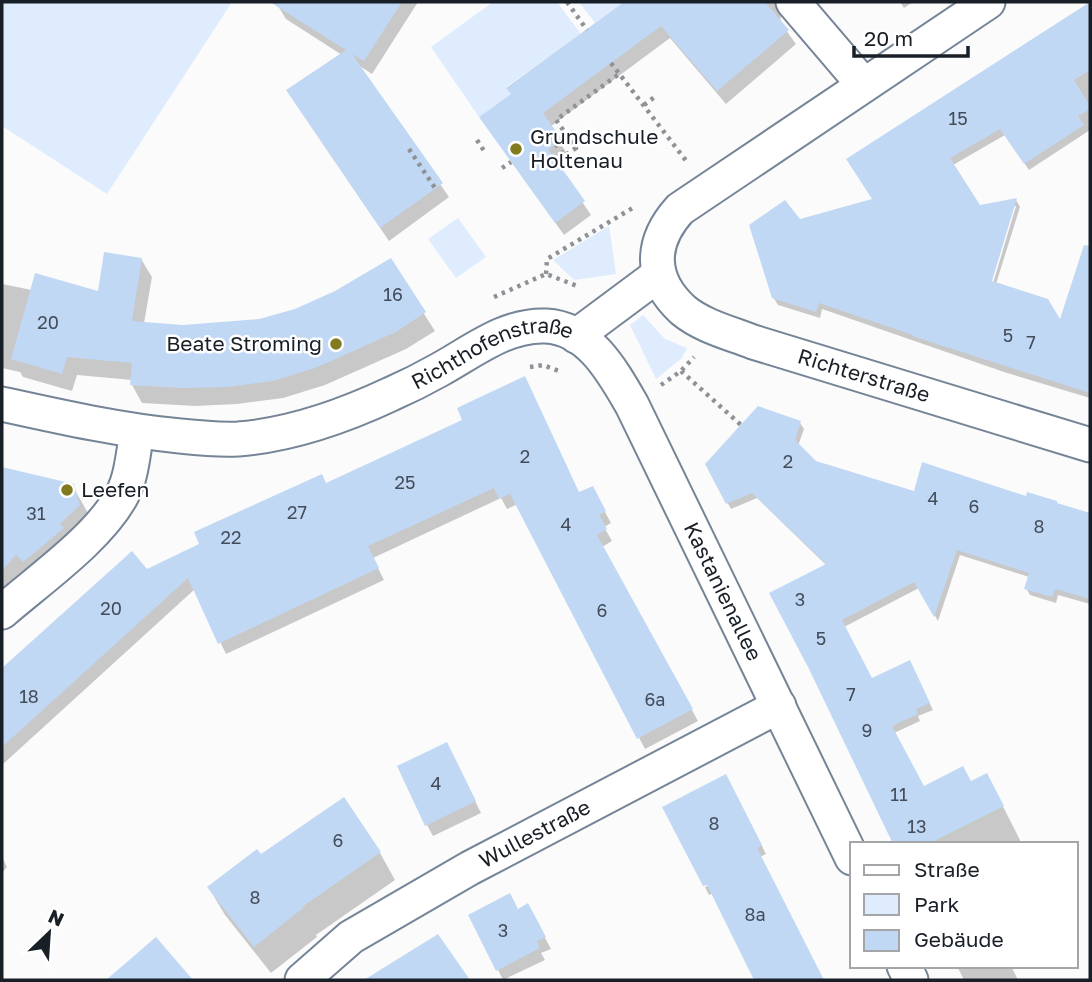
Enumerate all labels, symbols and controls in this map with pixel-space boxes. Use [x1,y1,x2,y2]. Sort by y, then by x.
scale bar [854,14,968,58]
text: 20 m [864,25,913,51]
house number: 15 [948,107,968,129]
place label: Grundschule Holtenau [530,123,658,173]
marker: Grundschule Holtenau [508,141,524,157]
house number: 16 [383,283,403,305]
house number: 20 [37,311,59,333]
street label: Richthofenstraße [407,312,578,394]
house number: 5 [1003,324,1013,346]
place label: Beate Stroming [166,330,322,356]
house number: 7 [1026,331,1036,353]
marker: Beate Stroming [328,336,344,352]
street label: Richterstraße [795,342,933,407]
house number: 2 [520,445,530,467]
house number: 2 [783,450,793,472]
house number: 25 [395,471,415,493]
place label: Leefen [81,476,149,502]
marker: Leefen [59,482,75,498]
house number: 4 [928,487,939,509]
house number: 6 [969,495,979,517]
house number: 27 [287,501,307,523]
house number: 31 [26,502,46,524]
house number: 4 [561,513,572,535]
house number: 8 [1034,515,1044,537]
street label: Kastanienallee [679,518,768,665]
house number: 22 [221,526,241,548]
house number: 3 [795,588,805,610]
house number: 20 [100,597,122,619]
house number: 6 [597,599,607,621]
house number: 5 [816,627,826,649]
house number: 7 [846,683,856,705]
house number: 18 [19,685,39,707]
house number: 6a [644,688,666,710]
house number: 9 [862,719,872,741]
house number: 4 [431,772,442,794]
house number: 11 [890,783,908,805]
street label: Wullestraße [474,793,594,873]
house number: 8 [709,812,719,834]
house number: 13 [907,815,927,837]
house number: 6 [333,829,343,851]
legend [850,842,1078,968]
text: Straße [914,856,980,882]
house number: 8 [250,886,260,908]
text: Park [914,891,960,917]
north arrow [14,898,84,968]
house number: 8a [744,903,766,925]
text: N [45,904,68,931]
house number: 3 [498,919,508,941]
text: Gebäude [914,926,1004,952]

